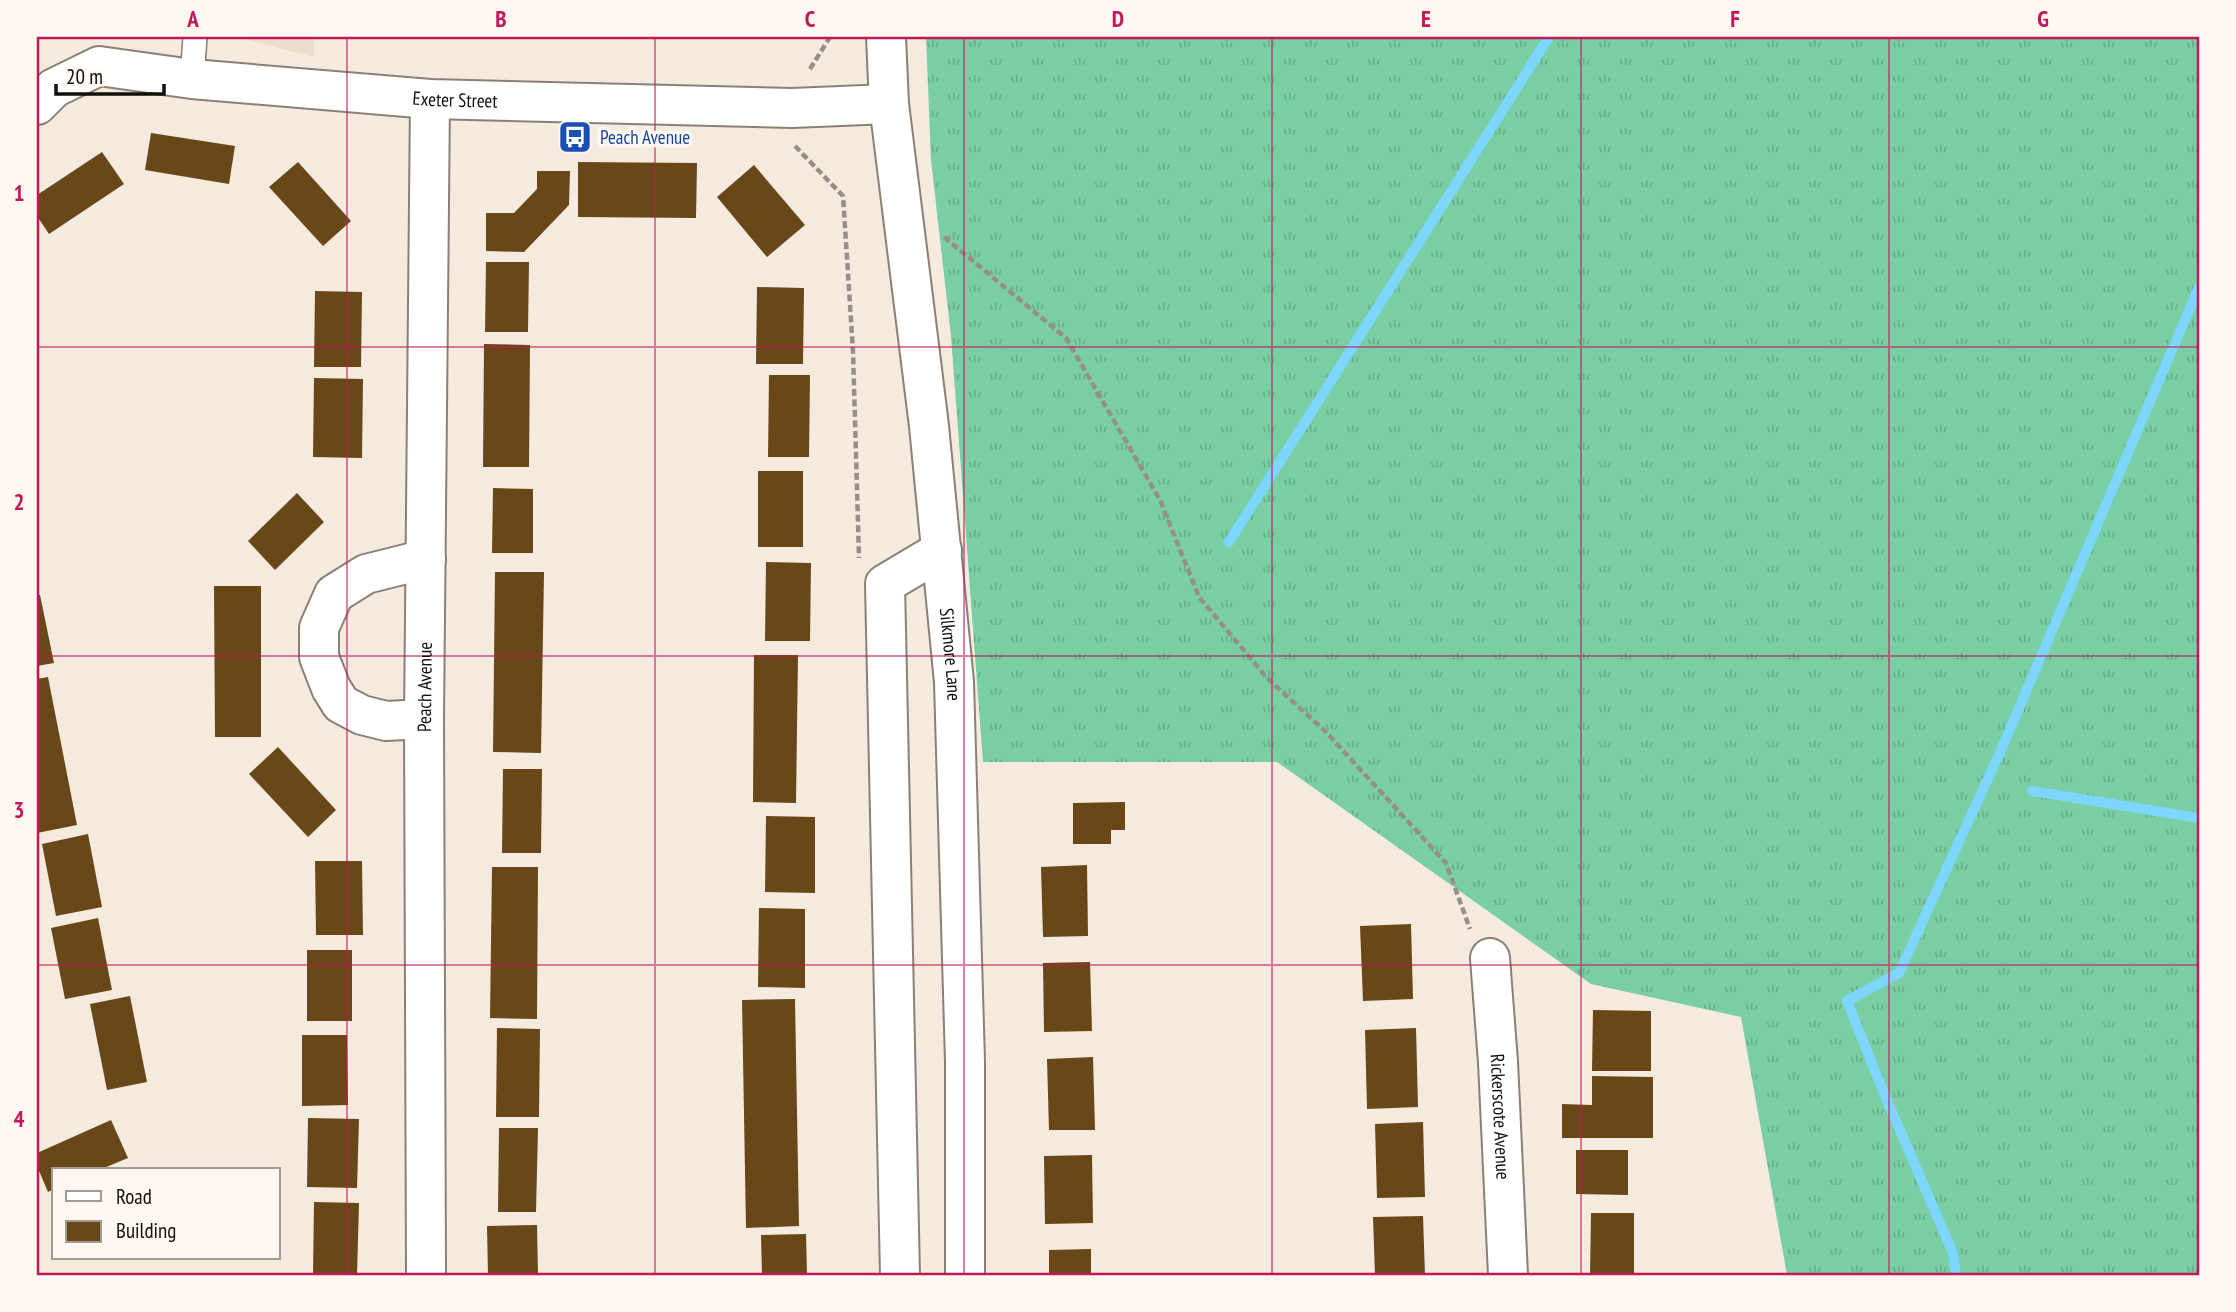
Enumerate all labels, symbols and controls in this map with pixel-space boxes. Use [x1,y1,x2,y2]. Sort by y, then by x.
text: A [186,4,199,33]
text: B [495,4,507,33]
text: C [805,4,816,33]
text: D [1112,4,1124,33]
text: E [1421,4,1431,33]
text: F [1730,4,1740,33]
text: G [2037,4,2049,33]
scale bar [56,52,164,96]
text: 20 m [66,63,103,90]
street label: Exeter Street [412,86,499,113]
bus stop icon: Peach Avenue [556,118,594,156]
place label: Peach Avenue [600,125,690,149]
text: 1 [14,178,25,207]
text: 2 [14,487,25,516]
street label: Silkmore Lane [935,607,967,701]
street label: Peach Avenue [412,642,437,732]
text: 3 [14,795,25,824]
street label: Rickerscote Avenue [1485,1053,1516,1180]
text: 4 [14,1104,25,1133]
legend [52,1168,280,1260]
text: Road [116,1183,152,1210]
text: Building [116,1217,176,1244]

